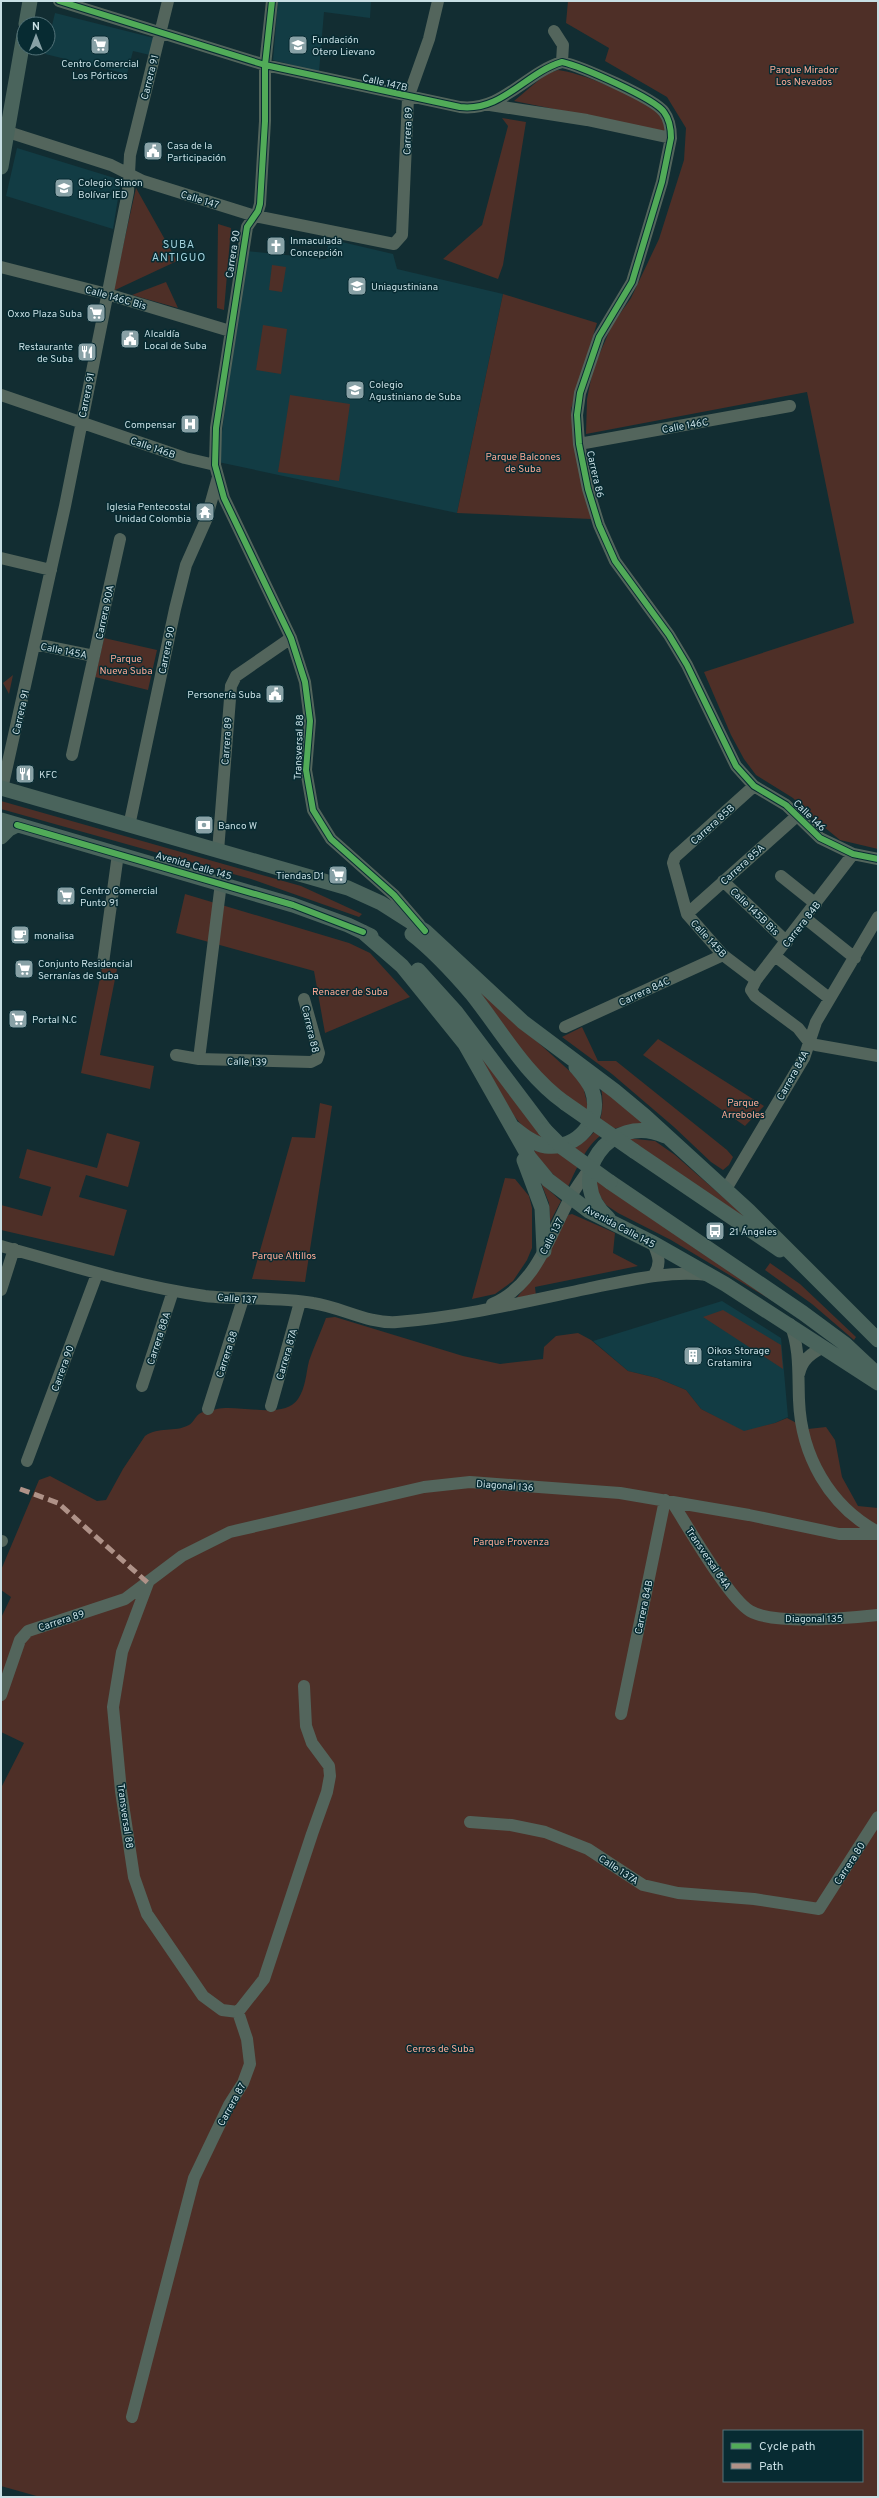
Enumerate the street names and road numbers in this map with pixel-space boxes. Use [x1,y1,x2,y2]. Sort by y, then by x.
street label: Carrera 91 [139,54,162,101]
street label: Calle 147B [361,72,409,95]
street label: Carrera 89 [401,107,416,155]
street label: Calle 147 [179,188,220,212]
street label: Carrera 90 [223,229,244,279]
street label: Calle 146C Bis [84,284,148,313]
street label: Carrera 91 [77,372,98,419]
street label: Calle 146C [661,416,709,437]
street label: Calle 146B [128,435,177,462]
street label: Carrera 86 [583,449,606,499]
street label: Carrera 90A [93,584,118,641]
street label: Carrera 90 [156,625,178,675]
street label: Calle 145A [39,641,88,662]
street label: Carrera 91 [10,689,33,736]
street label: Transversal 88 [292,714,307,780]
street label: Carrera 89 [219,717,236,766]
street label: Calle 146 [790,797,828,835]
street label: Carrera 85B [688,802,738,848]
street label: Carrera 85A [718,842,768,888]
street label: Avenida Calle 145 [154,849,233,884]
street label: Calle 145B Bis [727,885,781,939]
street label: Carrera 84B [780,899,824,951]
street label: Calle 145B [687,917,729,961]
street label: Carrera 84C [617,975,672,1010]
street label: Carrera 88 [298,1004,321,1054]
street label: Carrera 84A [774,1048,812,1103]
street label: Calle 139 [227,1056,267,1069]
street label: Avenida Calle 145 [581,1203,657,1252]
street label: Calle 137 [538,1216,567,1257]
street label: Calle 137 [217,1292,257,1307]
street label: Carrera 88A [145,1310,174,1367]
street label: Carrera 87A [274,1327,301,1382]
street label: Carrera 88 [214,1329,241,1379]
street label: Carrera 90 [49,1344,78,1393]
street label: Diagonal 136 [476,1478,534,1495]
street label: Transversal 84A [682,1525,733,1593]
street label: Carrera 84B [632,1579,657,1636]
street label: Carrera 89 [37,1608,86,1635]
street label: Diagonal 135 [785,1613,843,1626]
street label: Transversal 88 [114,1783,136,1850]
street label: Carrera 80 [832,1840,869,1888]
street label: Calle 137A [596,1852,641,1888]
street label: Carrera 87 [215,2081,249,2129]

